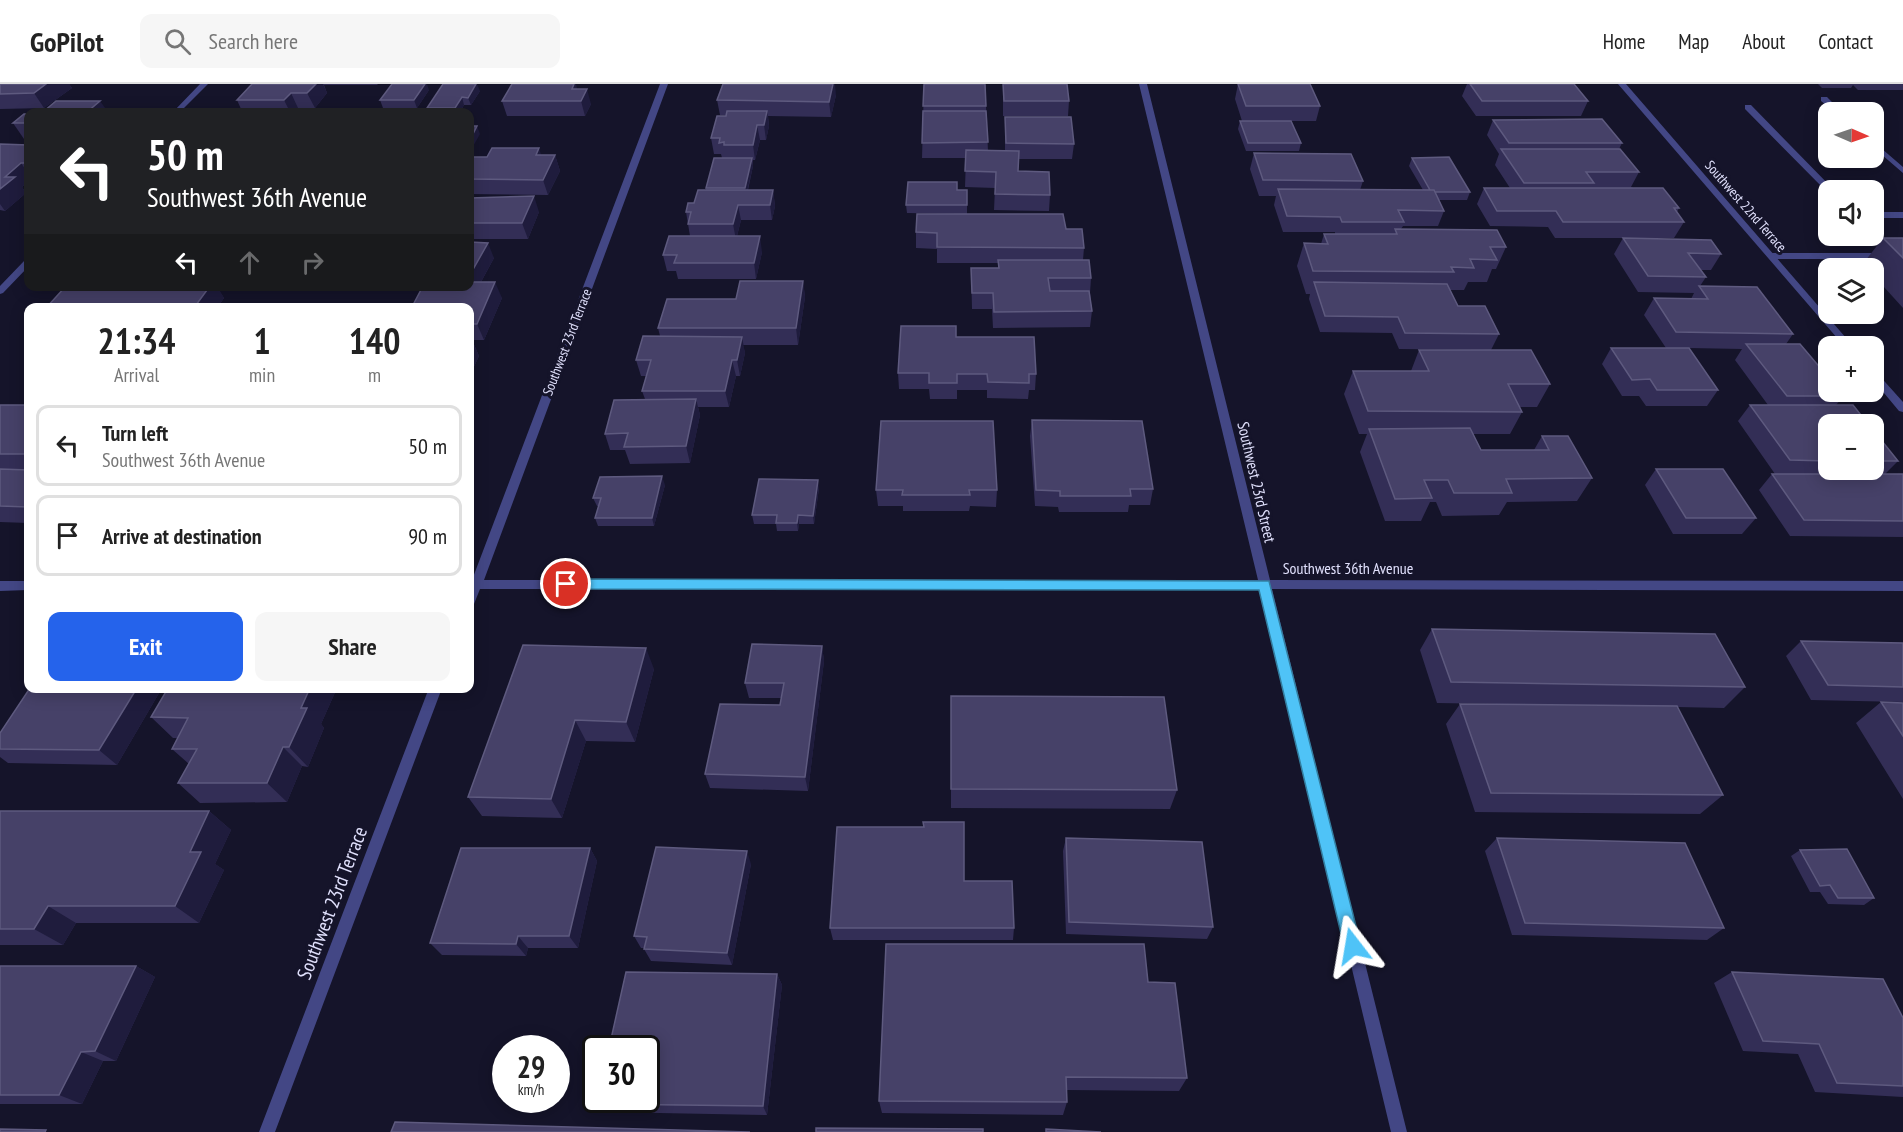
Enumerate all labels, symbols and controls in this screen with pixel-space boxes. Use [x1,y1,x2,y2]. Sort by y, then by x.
search box [140,14,560,68]
text: GoPilot [30,23,104,60]
icon: search [161,25,194,58]
text: Search here [209,27,298,55]
text: Home [1603,28,1645,55]
text: Map [1678,28,1709,55]
text: About [1742,28,1785,55]
text: Contact [1818,28,1873,55]
north arrow [1818,102,1884,168]
map controls [1818,102,1884,480]
text: 50 m [147,127,224,182]
icon: left [48,132,126,210]
street label: Southwest 22nd Terrace [1701,157,1791,256]
text: Southwest 36th Avenue [147,180,367,214]
button: sound [1818,180,1884,246]
icon: left [170,246,203,279]
icon: ahead [233,246,266,279]
icon: right [296,246,329,279]
button: layers [1818,258,1884,324]
street label: Southwest 23rd Terrace [538,286,596,398]
text: 21:34 [98,317,175,364]
text: 1 [253,317,271,364]
text: 140 [349,317,400,364]
button: + [1818,336,1884,402]
text: Arrival [114,362,159,388]
text: min [249,362,275,388]
text: m [368,362,381,388]
button: − [1818,414,1884,480]
text: Turn left [102,419,168,447]
street label: Southwest 23rd Street [1233,420,1281,545]
icon: left [51,429,84,462]
text: 50 m [408,432,447,460]
text: Southwest 36th Avenue [102,447,265,473]
icon: arrive [51,519,84,552]
text: Arrive at destination [102,522,262,550]
text: 90 m [408,522,447,550]
pin [540,558,591,609]
street label: Southwest 36th Avenue [1283,558,1413,578]
icon: arrive [549,567,582,600]
button: Exit [48,612,243,681]
button: Share [255,612,450,681]
street label: Southwest 23rd Terrace [291,823,373,983]
position arrow [1321,914,1385,978]
speed limit sign: 30 [582,1035,660,1113]
text: 29 [517,1047,545,1086]
text: km/h [518,1080,544,1099]

